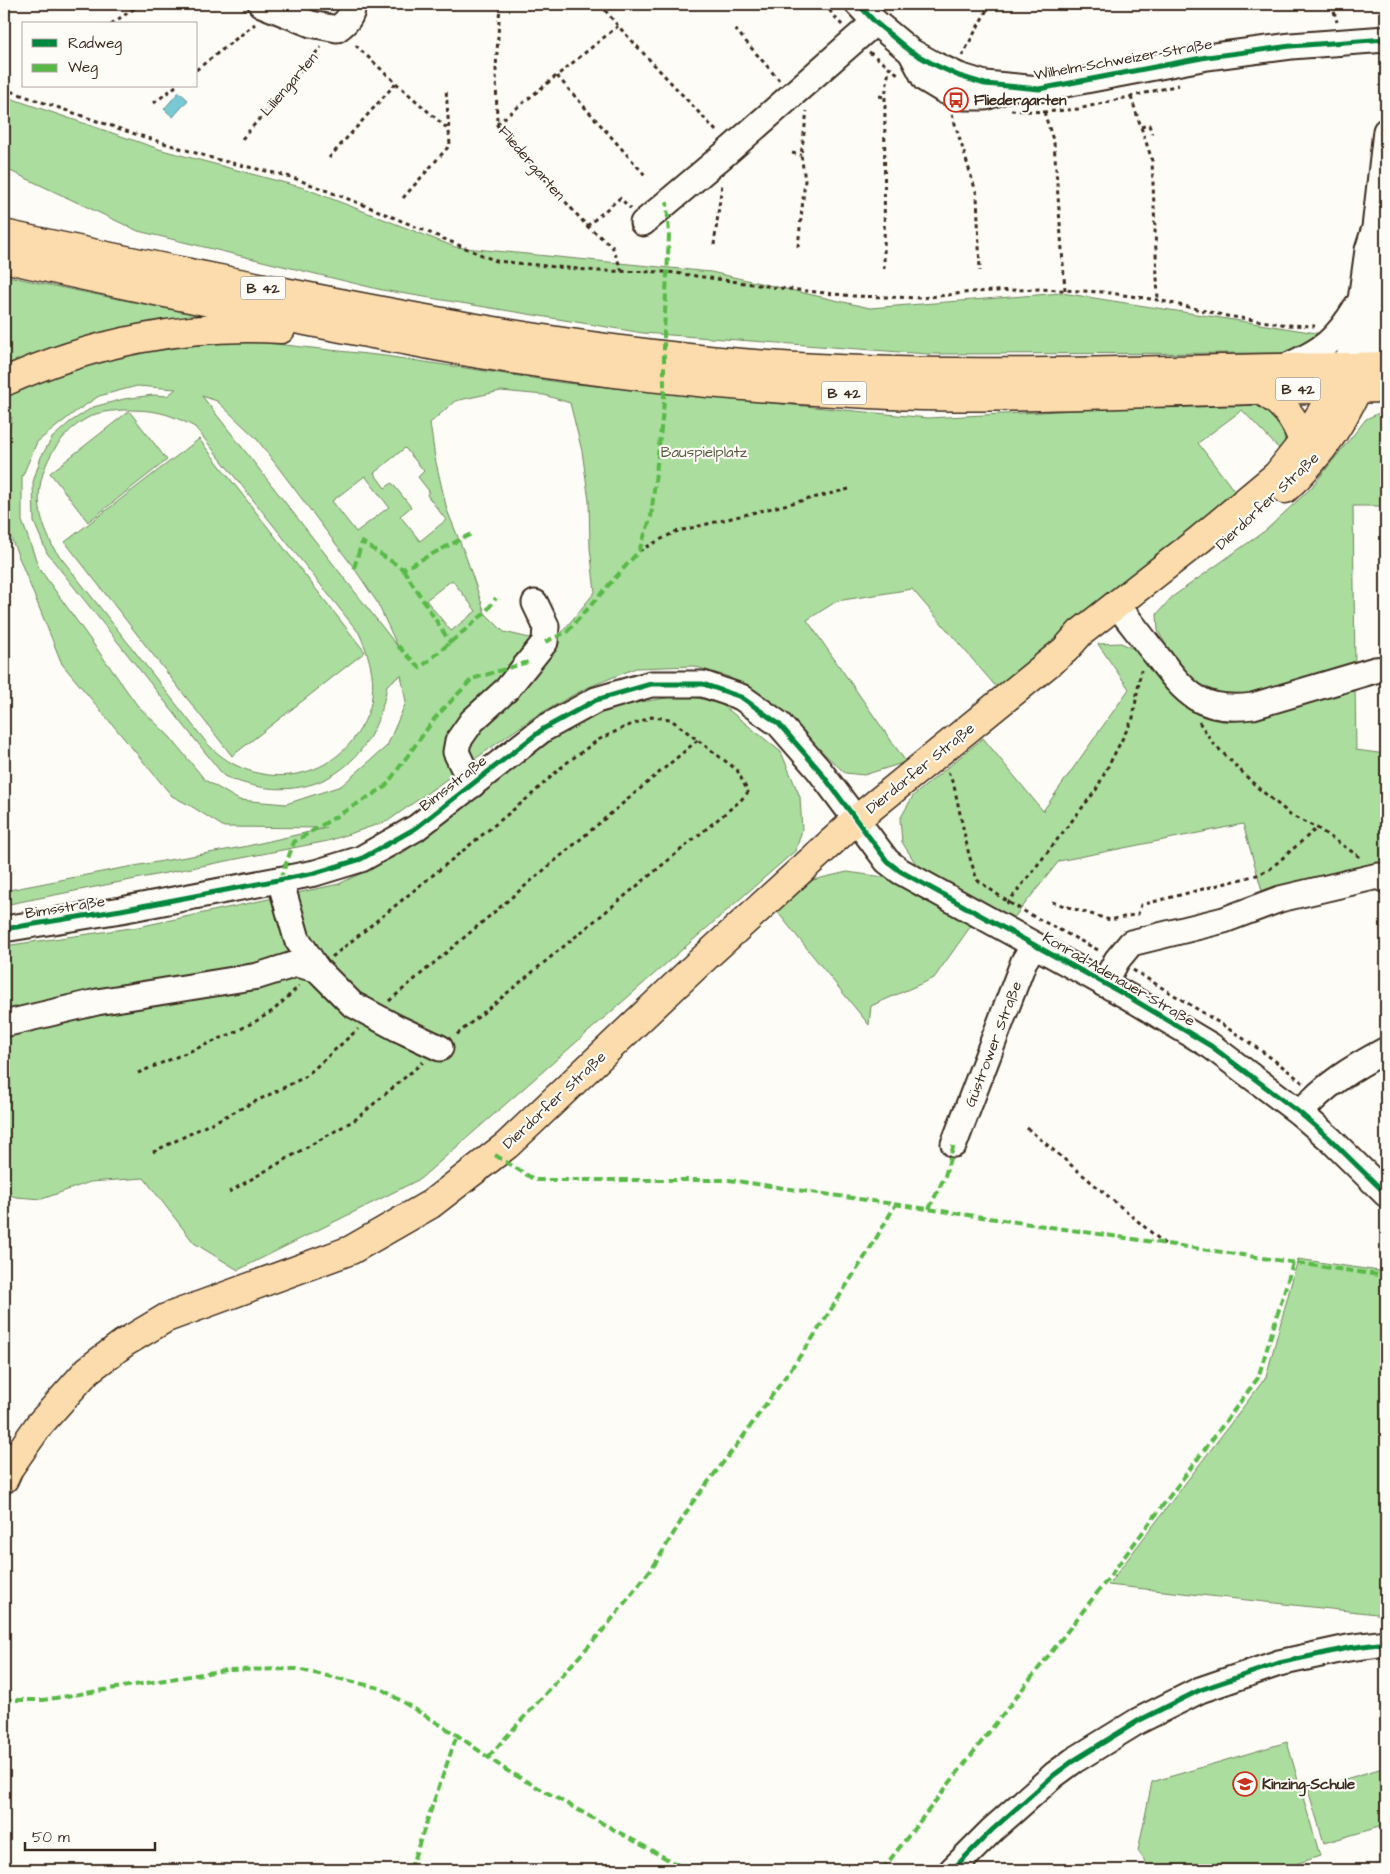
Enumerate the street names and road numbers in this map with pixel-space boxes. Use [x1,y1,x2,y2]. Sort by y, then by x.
street label: Wilhelm-Schweizer-Straße [1032,33,1214,86]
street label: Liliengarten [256,48,324,121]
street label: Fliedergarten [493,122,570,206]
road number: B 42 [240,276,286,300]
road number: B 42 [1276,378,1320,400]
road number: B 42 [822,382,866,404]
street label: Dierdorfer Straße [1211,448,1324,555]
street label: Dierdorfer Straße [861,718,979,819]
street label: Bimsstraße [415,750,491,816]
street label: Bimsstraße [24,891,106,924]
street label: Konrad-Adenauer-Straße [1039,927,1199,1032]
street label: Güstrower Straße [960,978,1027,1110]
street label: Dierdorfer Straße [498,1047,611,1154]

